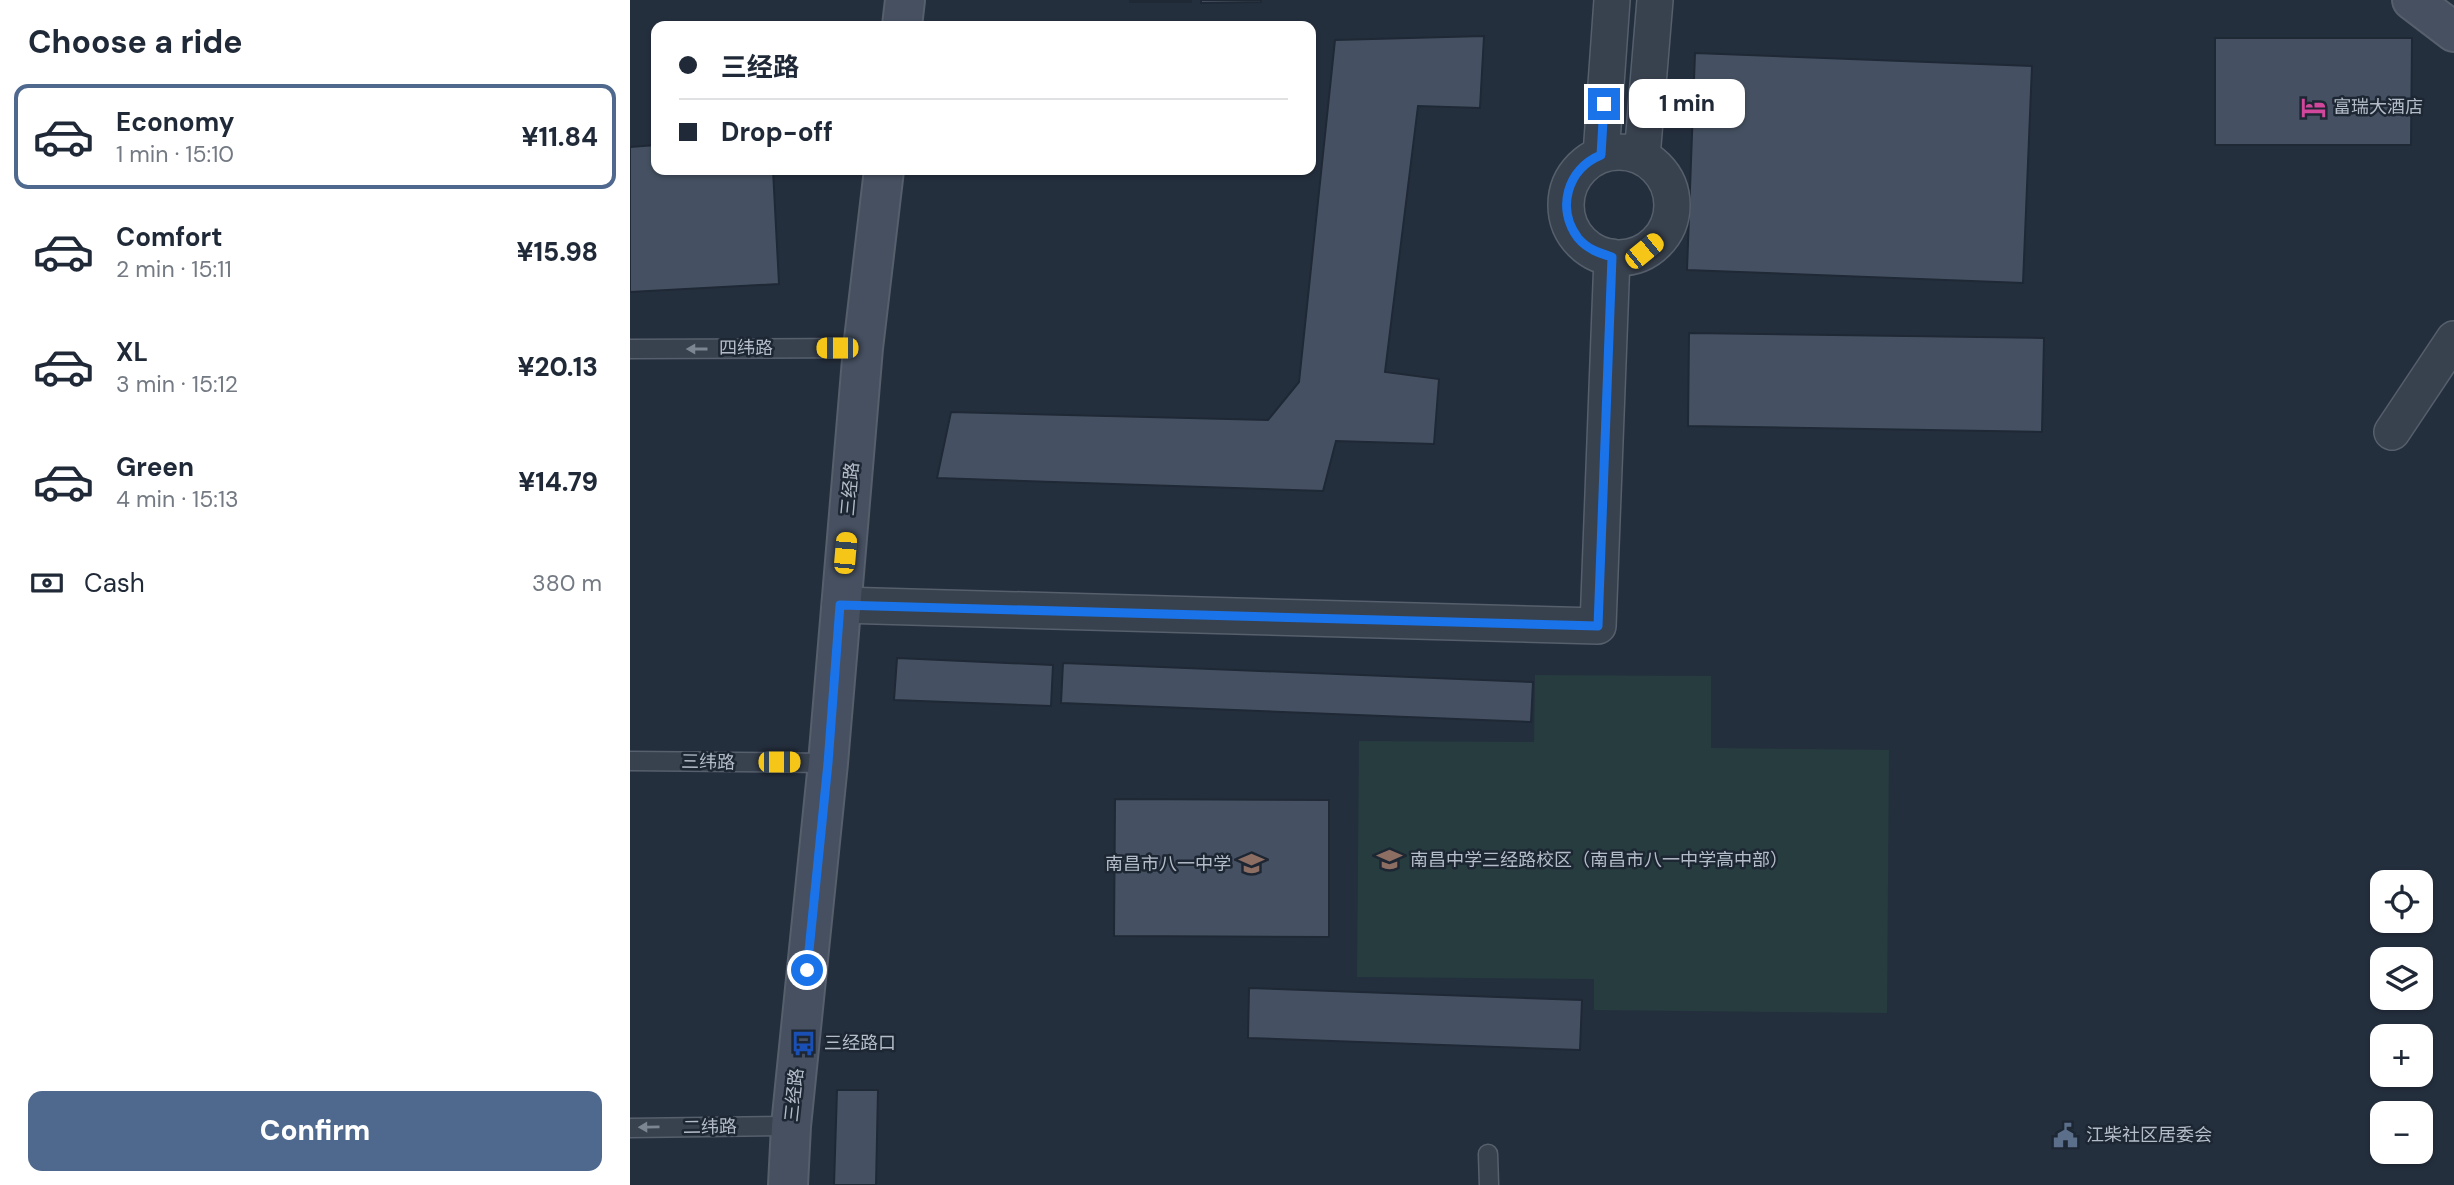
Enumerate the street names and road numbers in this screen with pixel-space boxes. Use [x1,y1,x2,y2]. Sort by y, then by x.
street label: 四纬路 [719,336,773,360]
street label: 三经路 [836,461,864,517]
street label: 三纬路 [681,750,735,774]
street label: 三经路 [779,1067,809,1123]
street label: 二纬路 [683,1115,737,1139]

